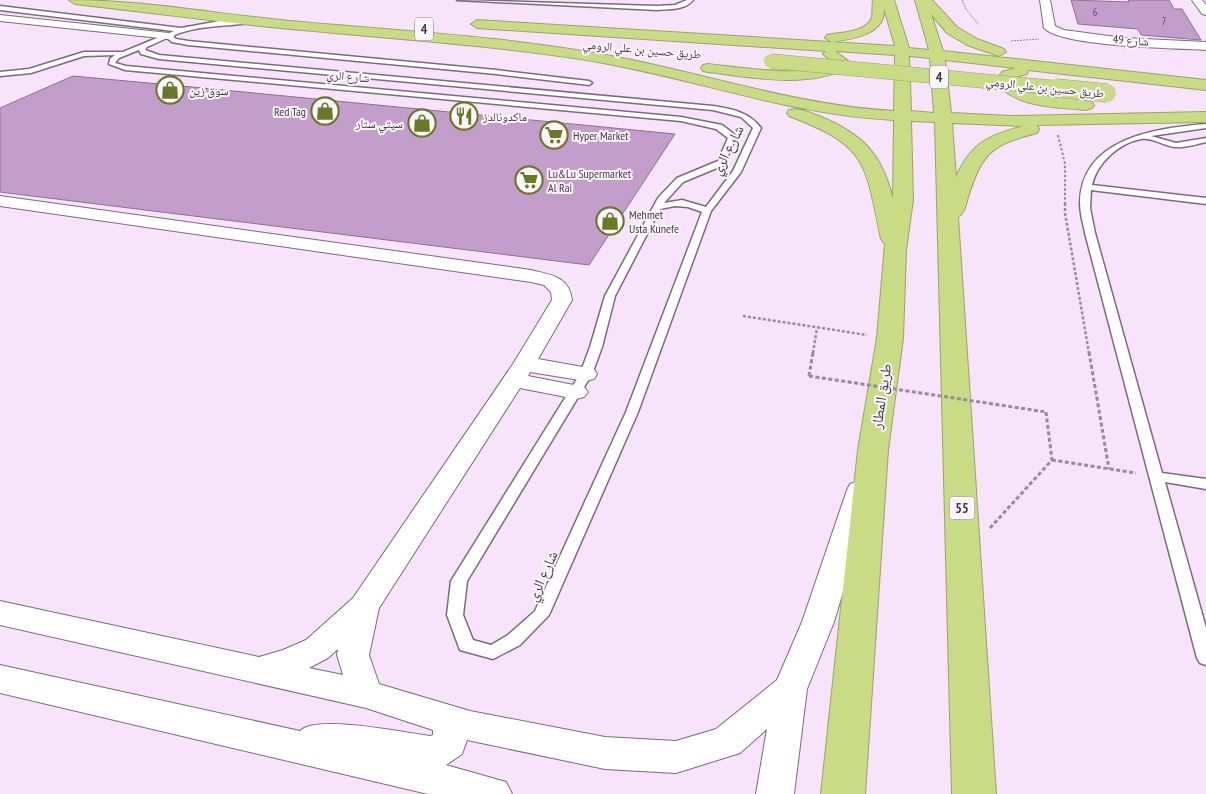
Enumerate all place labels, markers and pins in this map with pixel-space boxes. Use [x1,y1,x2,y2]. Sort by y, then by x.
shop icon: سوق زين [155,75,185,105]
place label: سوق زين [189,83,229,98]
shop icon: Red Tag [310,96,340,126]
restaurant icon: ماكدونالدز [449,101,479,131]
place label: Red Tag [274,104,306,119]
shop icon: سيتي ستار [407,108,437,138]
place label: ماكدونالدز [482,109,527,124]
place label: سيتي ستار [355,116,403,134]
supermarket icon: Hyper Market [539,120,569,150]
place label: Hyper Market [573,128,629,143]
supermarket icon: Lu&Lu Supermarket Al Rai [514,165,544,195]
place label: Lu&Lu Supermarket Al Rai [548,166,632,195]
shop icon: Mehmet Usta Kunefe [595,206,625,236]
place label: Mehmet Usta Kunefe [629,207,679,236]

